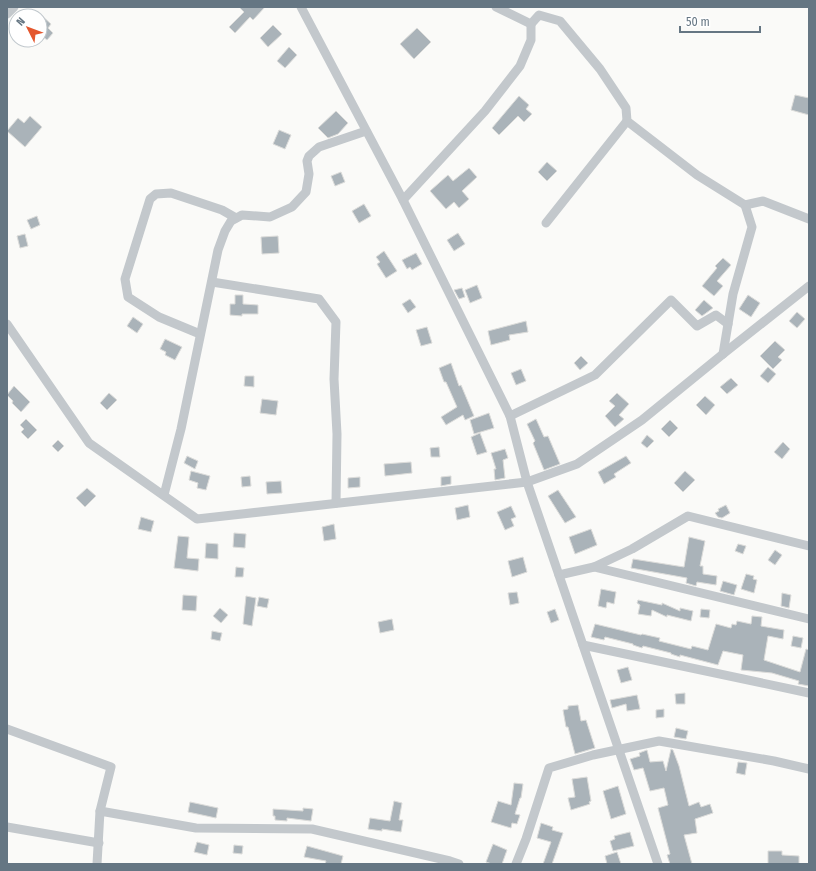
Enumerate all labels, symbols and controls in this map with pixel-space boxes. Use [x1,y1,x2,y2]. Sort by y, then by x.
north arrow [8,8,48,48]
scale bar [680,8,760,34]
text: N [14,15,28,28]
text: 50 m [686,15,710,29]

